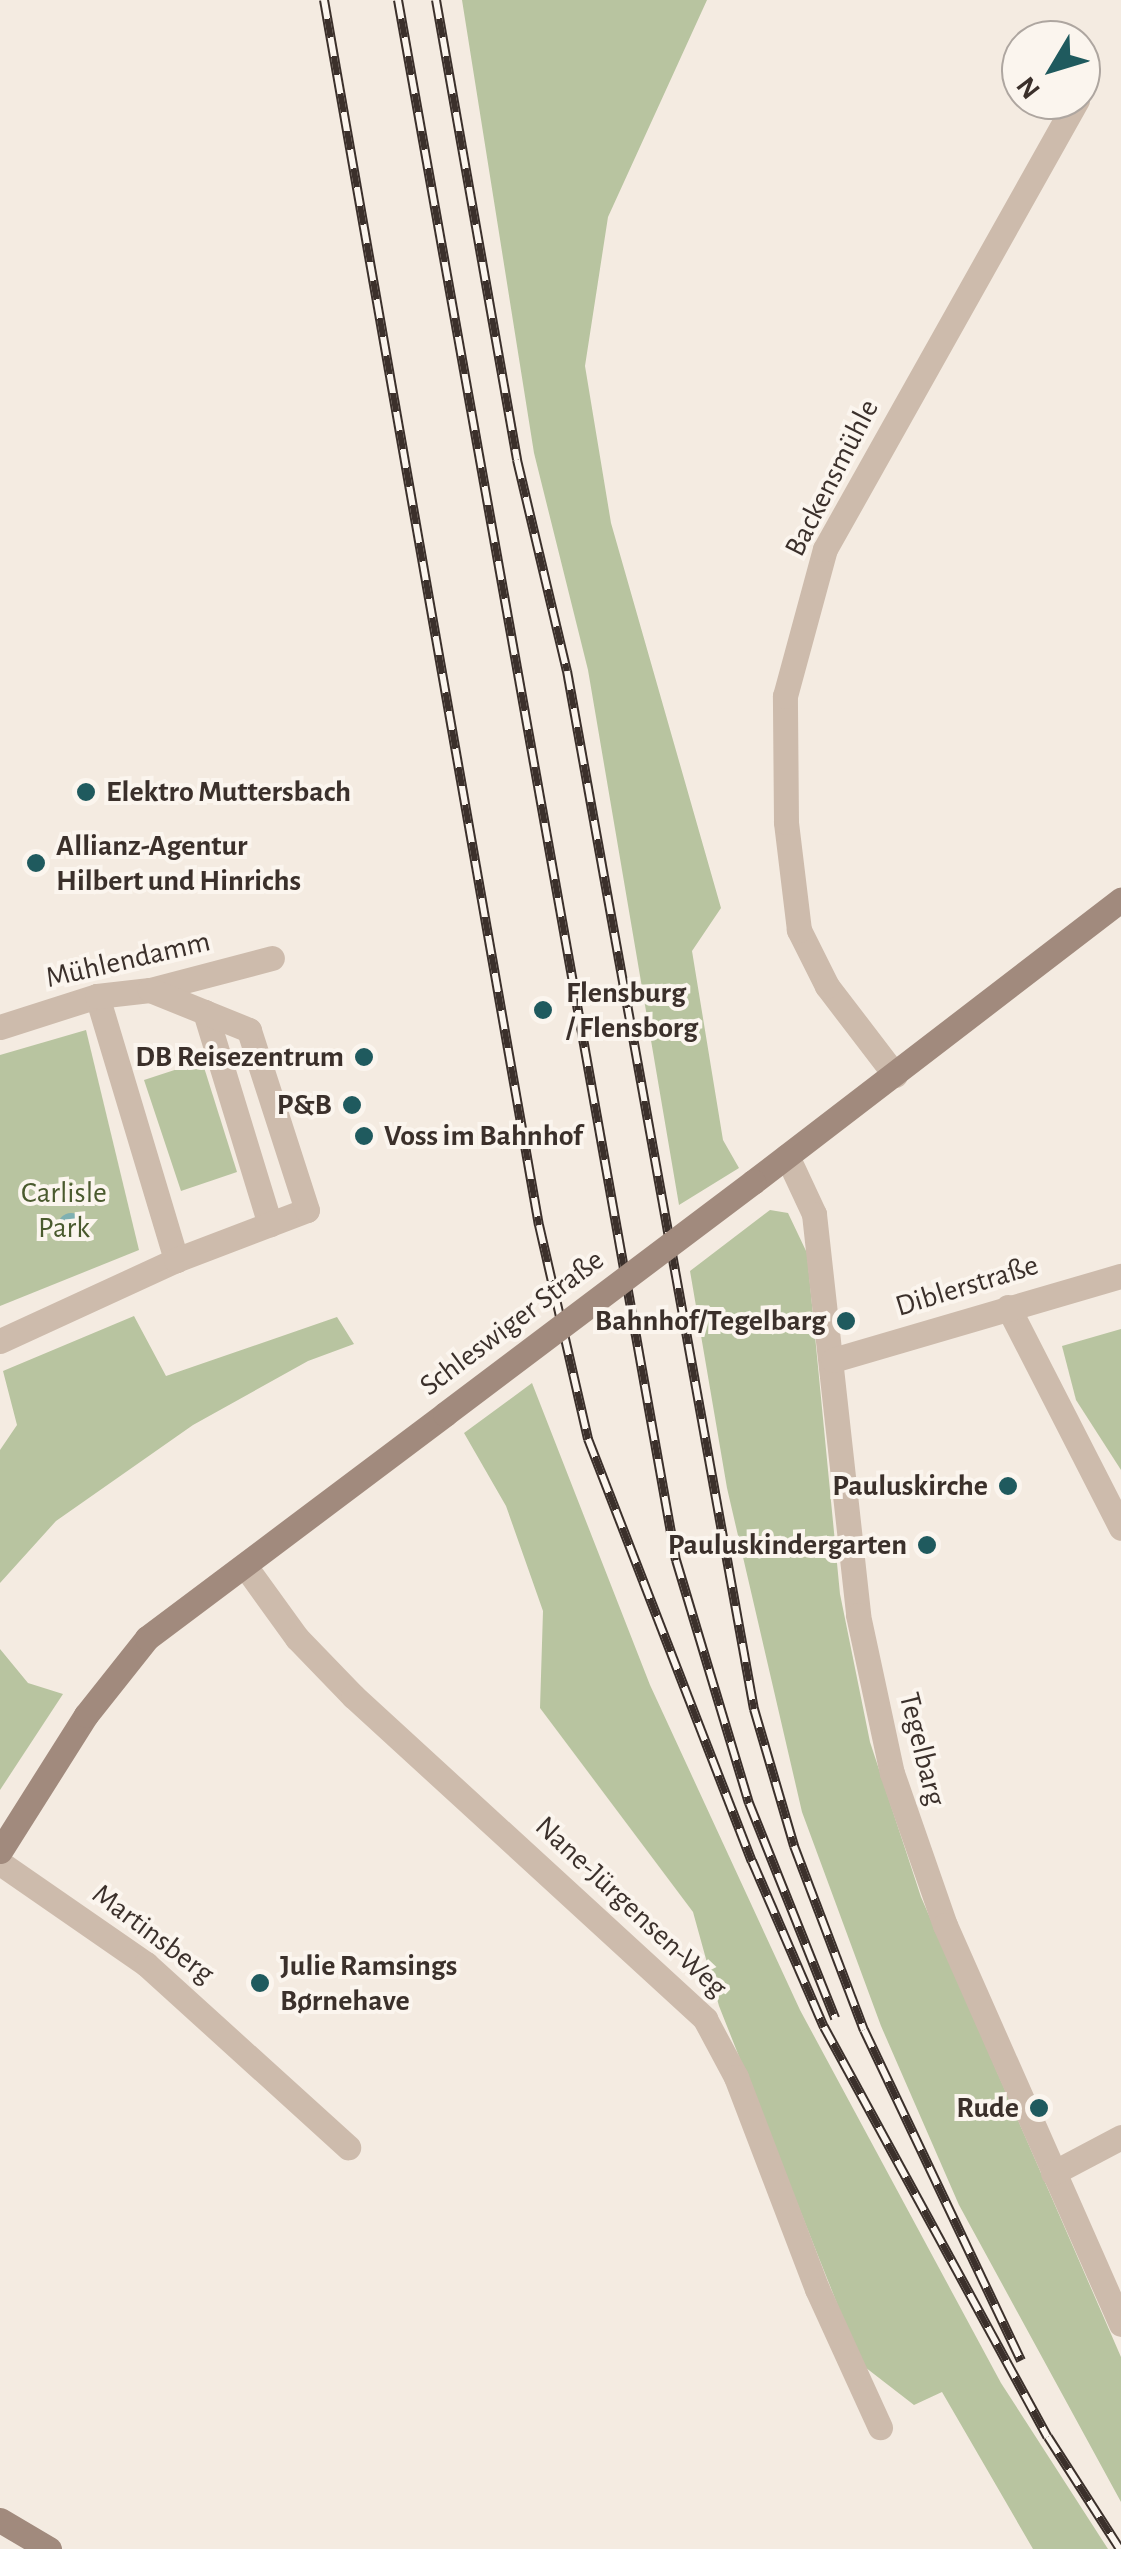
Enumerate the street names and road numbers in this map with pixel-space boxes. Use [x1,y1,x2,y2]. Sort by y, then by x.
street label: Backensmühle [777,394,887,562]
street label: Mühlendamm [42,924,214,996]
street label: Schleswiger Straße [413,1242,611,1404]
street label: Diblerstraße [891,1247,1043,1325]
street label: Tegelbarg [891,1689,953,1809]
street label: Nane-Jürgensen-Weg [527,1809,735,2005]
street label: Martinsberg [85,1876,221,1992]

